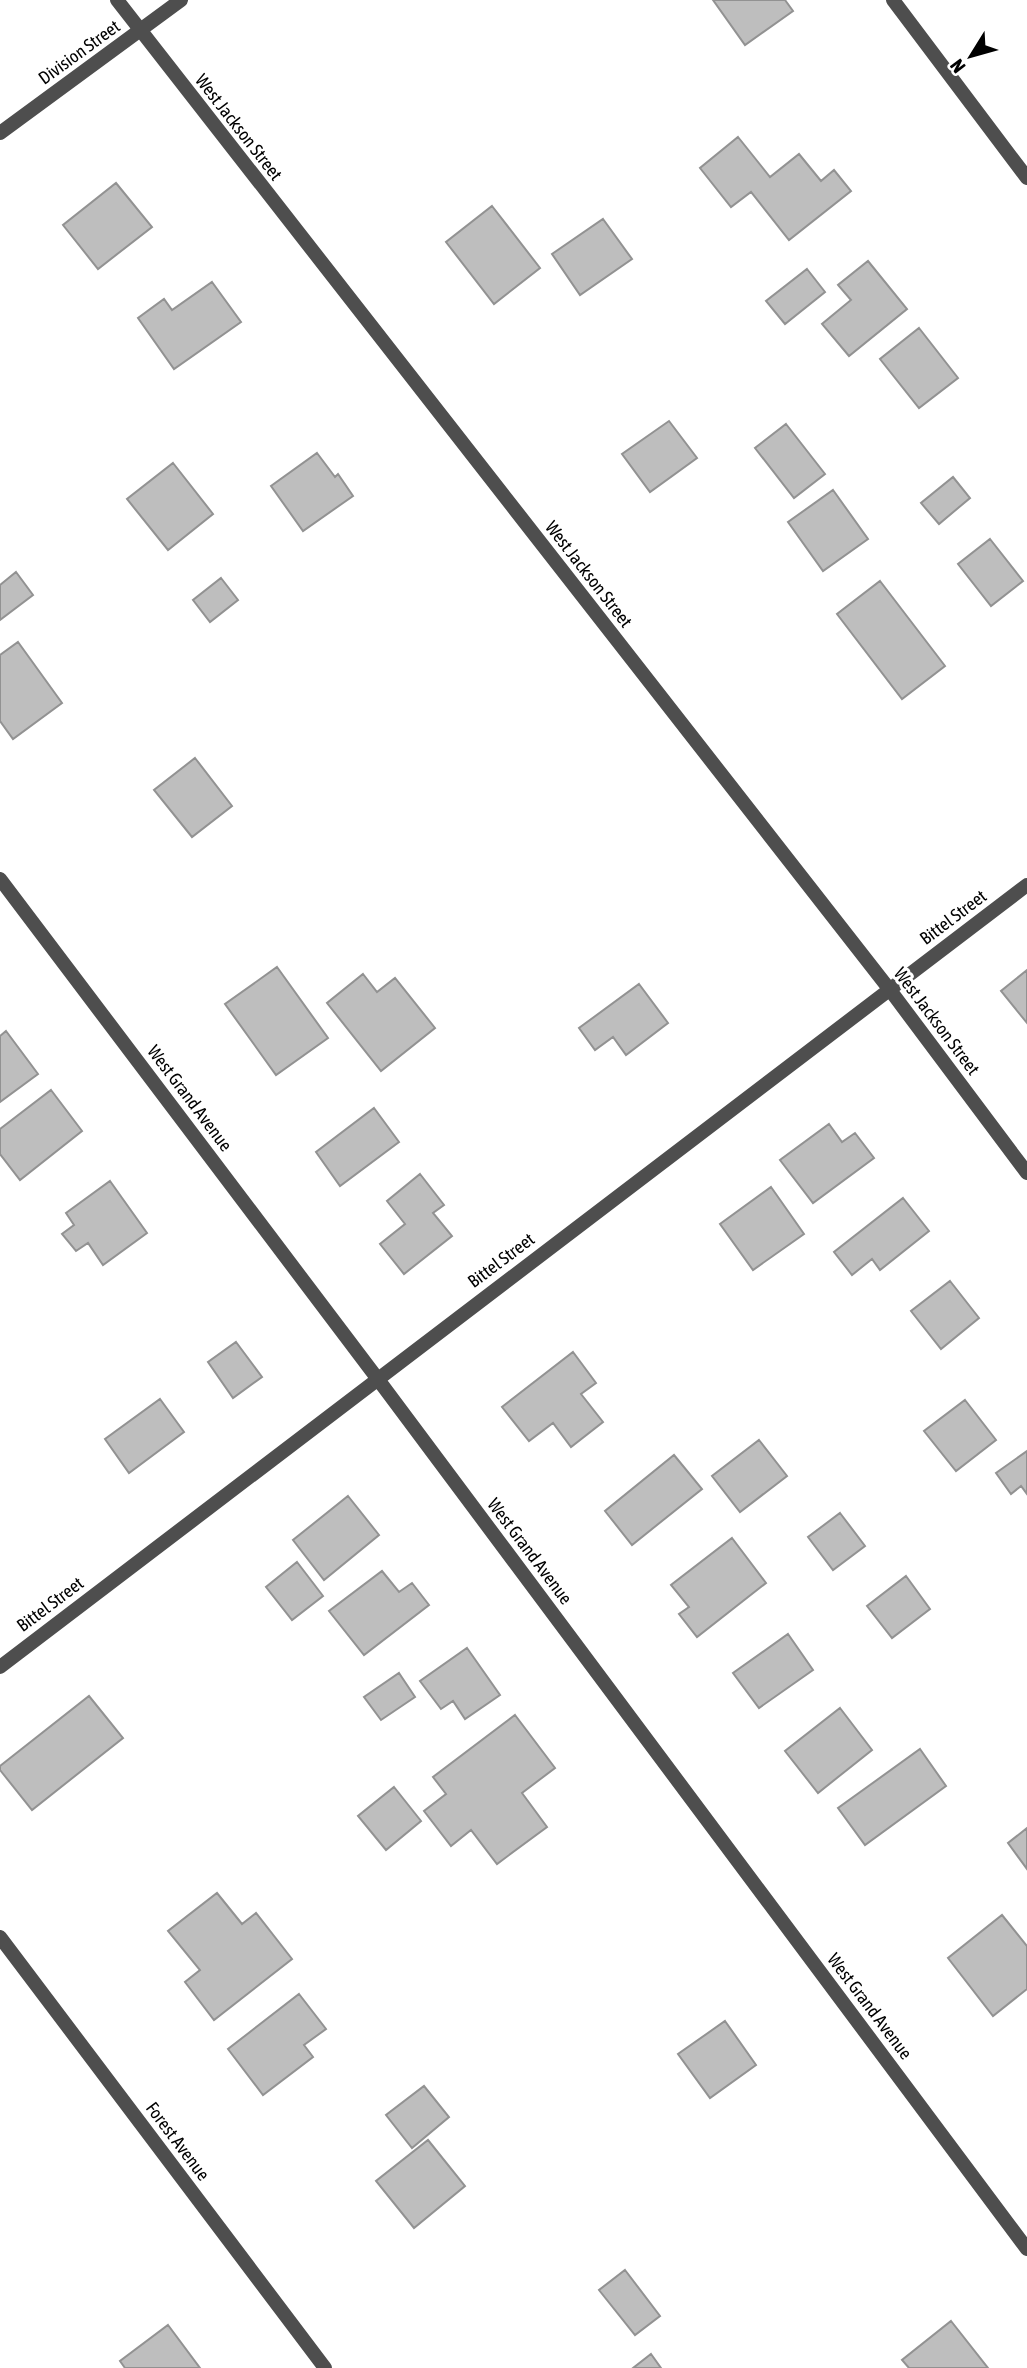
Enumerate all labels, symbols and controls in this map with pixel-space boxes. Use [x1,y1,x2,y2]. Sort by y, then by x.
street label: Division Street [34,15,124,89]
north arrow [936,21,1006,91]
text: N [945,55,970,77]
street label: West Jackson Street [191,70,287,184]
street label: West Jackson Street [541,517,637,631]
street label: Bittel Street [916,885,990,949]
street label: West Jackson Street [890,963,984,1079]
street label: West Grand Avenue [143,1041,237,1155]
street label: Bittel Street [464,1228,538,1292]
street label: West Grand Avenue [483,1494,577,1608]
street label: Bittel Street [13,1572,87,1636]
street label: West Grand Avenue [823,1949,917,2063]
street label: Forest Avenue [142,2098,214,2184]

